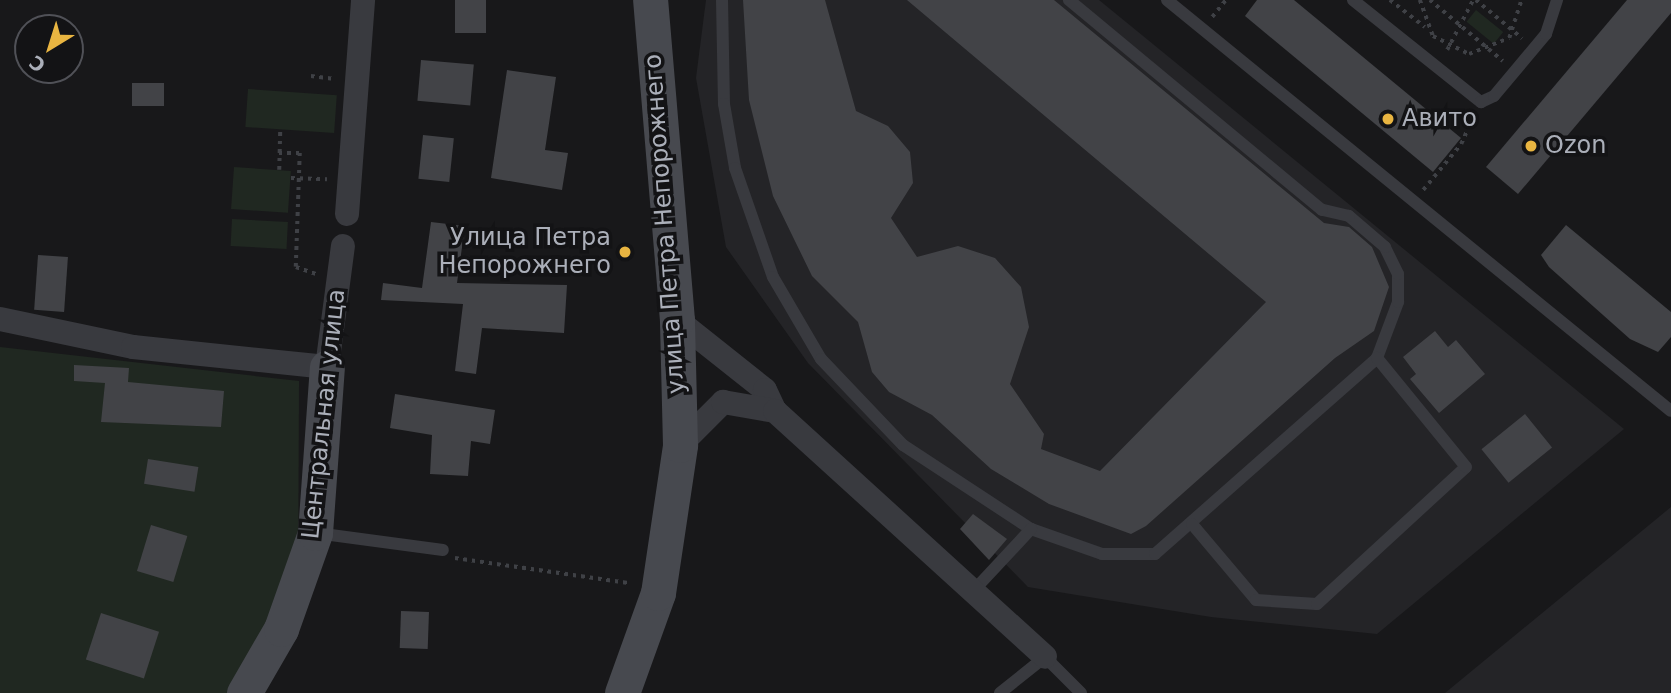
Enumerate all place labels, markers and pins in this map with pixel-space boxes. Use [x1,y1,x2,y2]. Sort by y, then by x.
place label: Авито [1402,105,1477,133]
marker: Авито [1380,111,1396,127]
place label: Ozon [1545,132,1606,160]
marker: Ozon [1523,138,1539,154]
place label: Улица Петра Непорожнего [439,224,611,280]
marker: Улица Петра Непорожнего [617,244,633,260]

